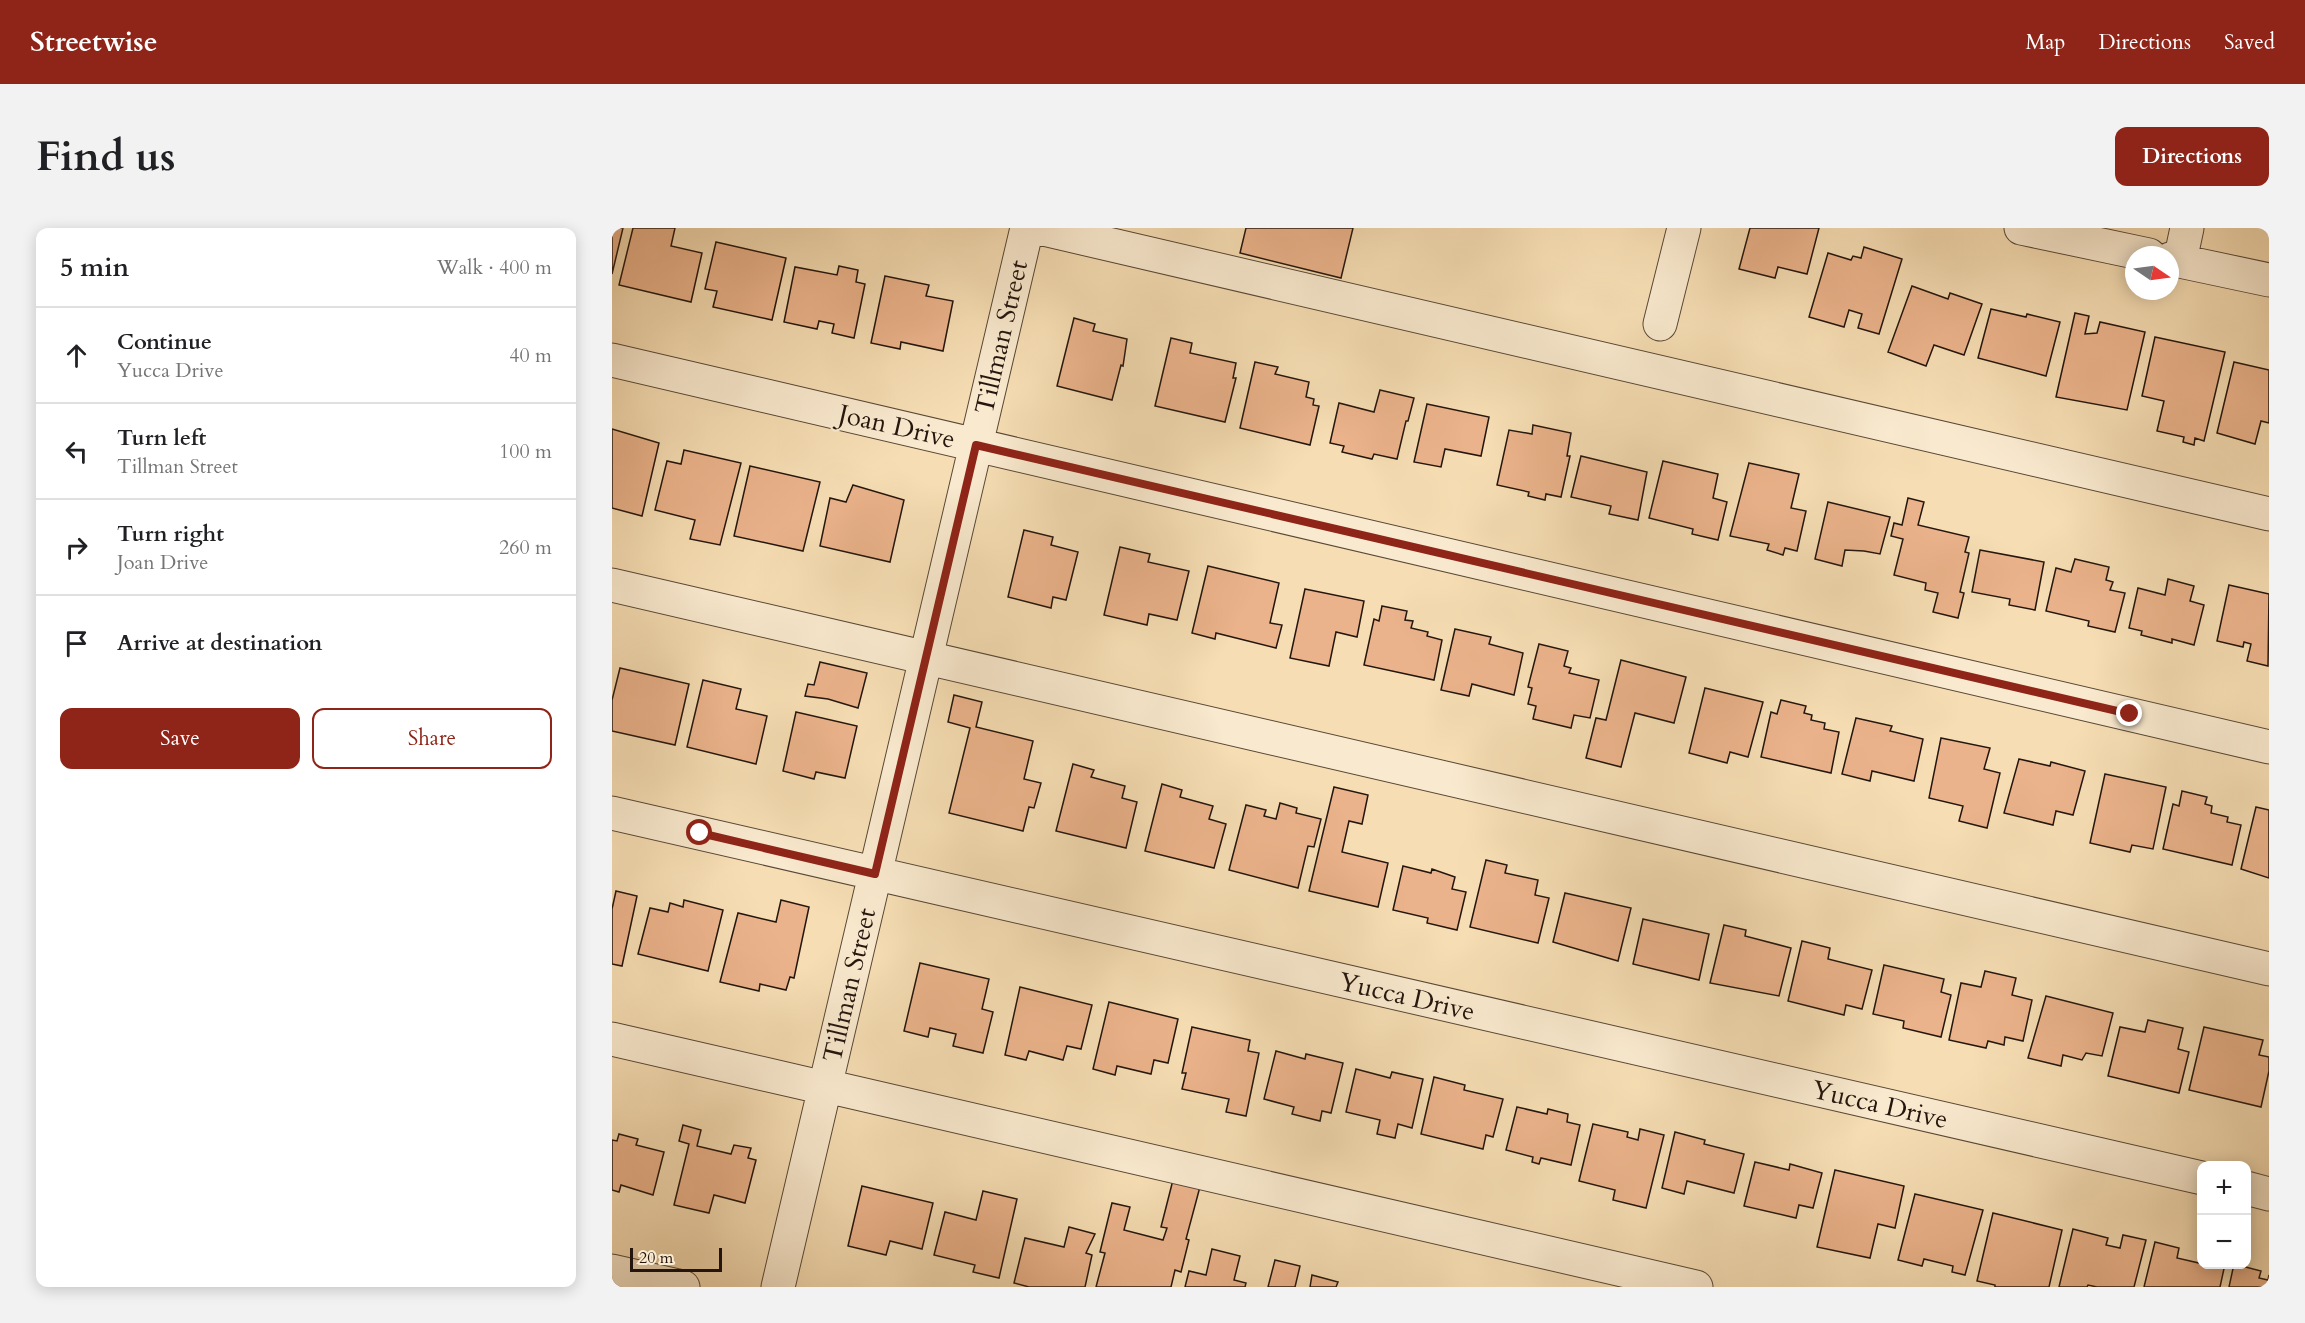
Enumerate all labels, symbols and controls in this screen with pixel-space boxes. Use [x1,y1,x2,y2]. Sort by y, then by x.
text: Streetwise [30,23,158,61]
text: Map [2025,28,2065,57]
text: Directions [2098,28,2191,57]
text: Saved [2224,28,2275,57]
button: Directions [2115,127,2269,186]
text: Find us [36,128,176,185]
north arrow [2125,246,2179,300]
text: 5 min [60,250,129,285]
text: Walk · 400 m [437,254,552,281]
street label: Tillman Street [967,257,1036,418]
text: Continue [117,327,212,357]
icon: ahead [60,339,93,372]
text: 40 m [509,342,552,369]
text: Yucca Drive [117,357,224,384]
street label: Joan Drive [831,395,959,457]
text: Turn left [117,423,206,453]
icon: left [60,435,93,468]
text: 100 m [499,438,552,465]
text: Tillman Street [117,453,238,480]
text: Turn right [117,519,224,549]
icon: right [60,531,93,564]
text: 260 m [499,534,552,561]
text: Joan Drive [117,549,208,576]
icon: arrive [60,627,93,660]
text: Arrive at destination [117,628,322,658]
route end [2116,700,2142,726]
button: Save [60,708,300,769]
button: Share [312,708,552,769]
route start [686,819,712,845]
street label: Tillman Street [815,905,884,1066]
street label: Yucca Drive [1335,964,1478,1029]
street label: Yucca Drive [1808,1072,1951,1137]
map controls [2197,1161,2251,1269]
button: + [2197,1161,2251,1215]
button: − [2197,1215,2251,1269]
scale bar [630,1245,722,1272]
text: 20 m [639,1247,673,1269]

